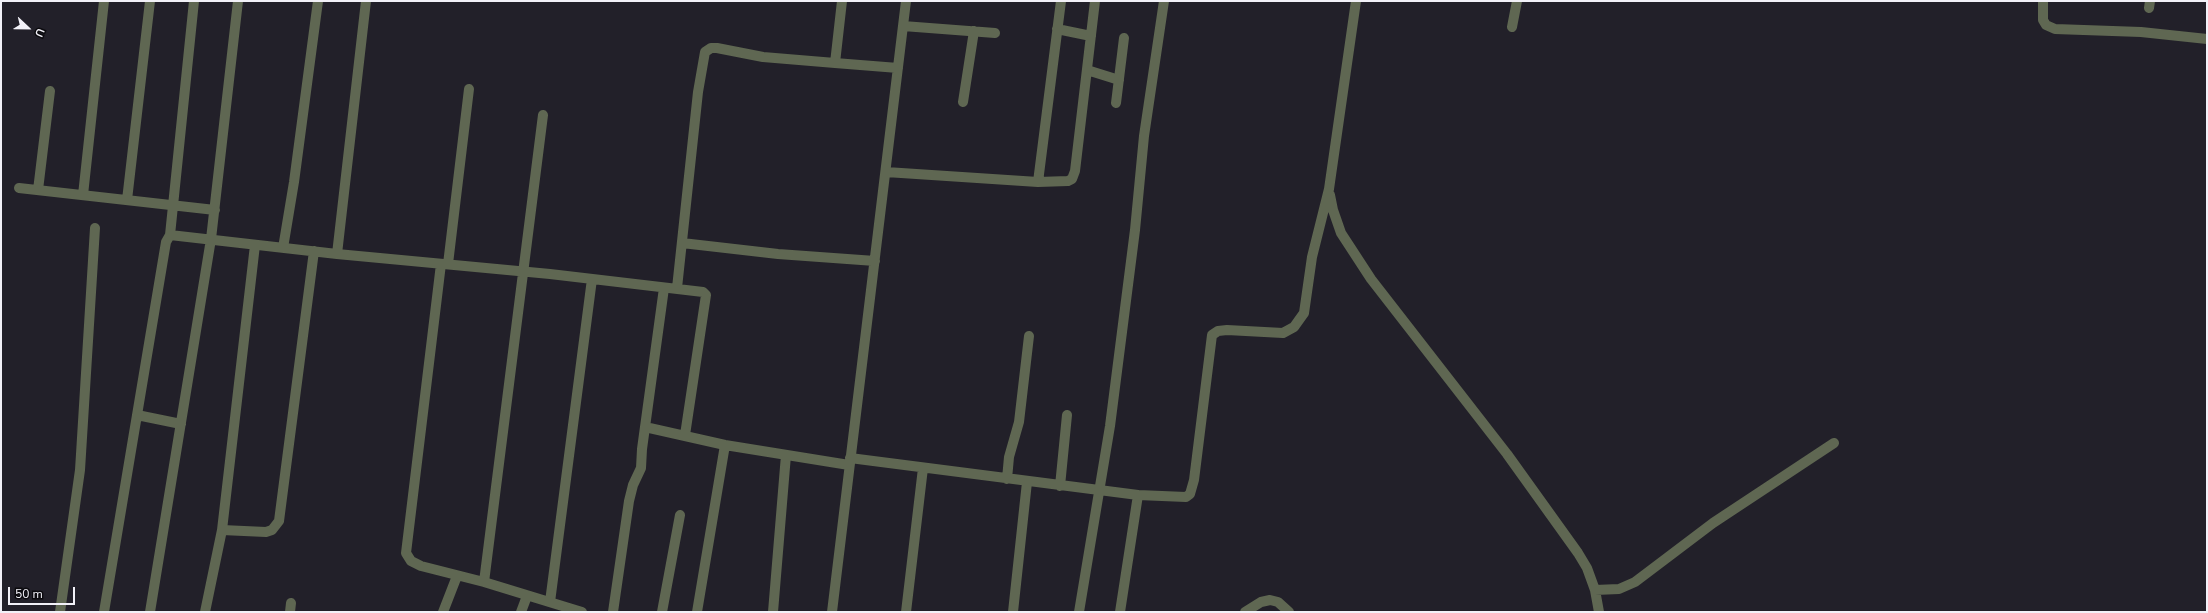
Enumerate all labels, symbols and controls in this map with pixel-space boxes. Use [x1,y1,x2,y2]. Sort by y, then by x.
north arrow [8,8,48,48]
text: U [31,26,48,39]
scale bar [10,579,77,605]
text: 50 m [15,586,43,602]

